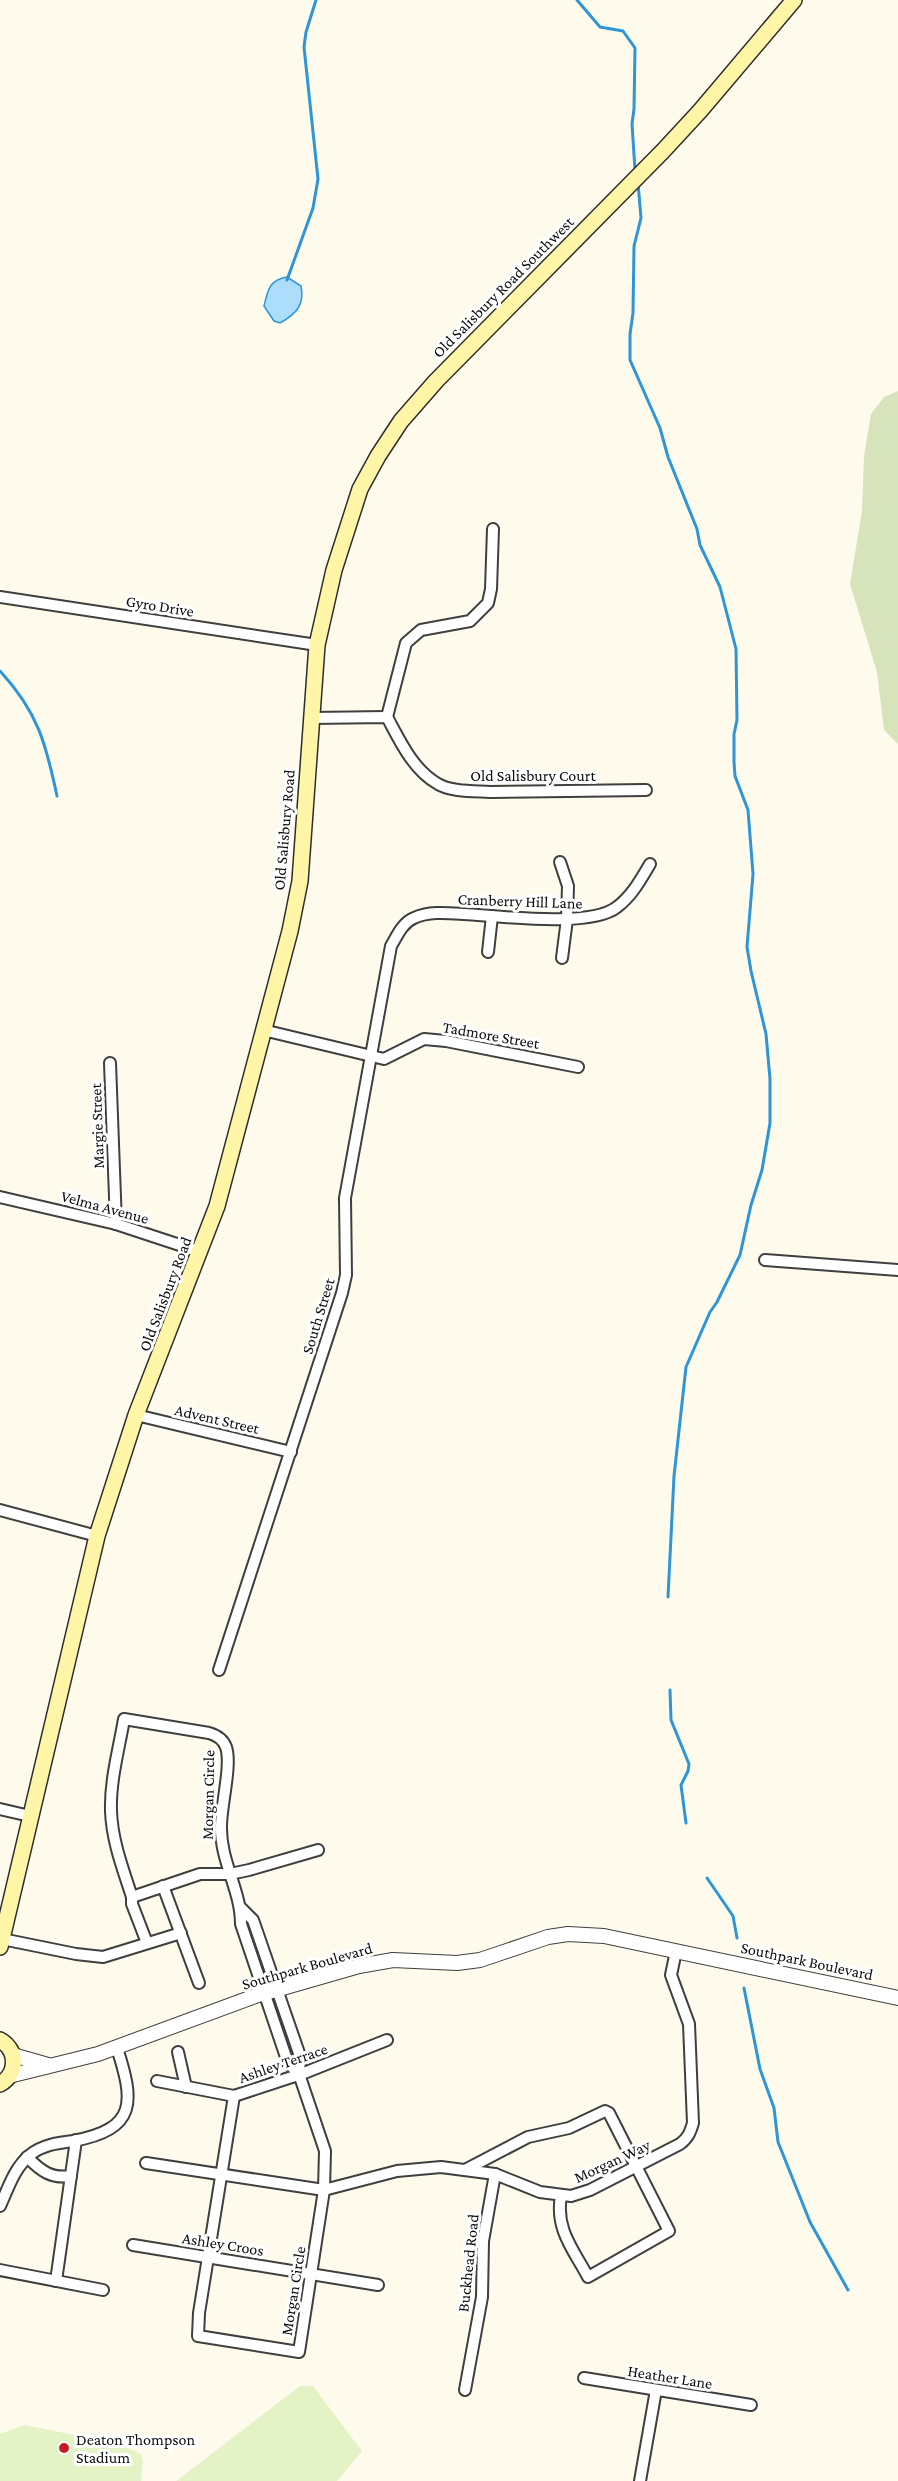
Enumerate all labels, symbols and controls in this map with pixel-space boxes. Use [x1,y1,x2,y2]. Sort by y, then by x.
street label: Old Salisbury Road Southwest [429,213,578,362]
street label: Gyro Drive [125,592,195,621]
street label: Old Salisbury Court [470,767,596,785]
street label: Old Salisbury Road [270,768,299,891]
street label: Cranberry Hill Lane [457,890,583,913]
street label: Tadmore Street [441,1018,541,1052]
street label: Margie Street [87,1082,108,1169]
street label: Velma Avenue [59,1187,151,1227]
street label: Old Salisbury Road [135,1234,196,1354]
street label: South Street [298,1275,338,1356]
street label: Advent Street [173,1401,262,1437]
street label: Morgan Circle [199,1750,218,1840]
street label: Southpark Boulevard [240,1939,375,1994]
street label: Southpark Boulevard [739,1939,875,1984]
street label: Ashley Terrace [236,2040,330,2087]
street label: Morgan Way [571,2136,654,2187]
street label: Buckhead Road [454,2213,482,2313]
street label: Ashley Croos [181,2229,265,2260]
street label: Morgan Circle [278,2245,309,2337]
street label: Heather Lane [626,2362,714,2392]
place label: Deaton Thompson Stadium [76,2431,196,2466]
marker: Deaton Thompson Stadium [57,2441,71,2455]

